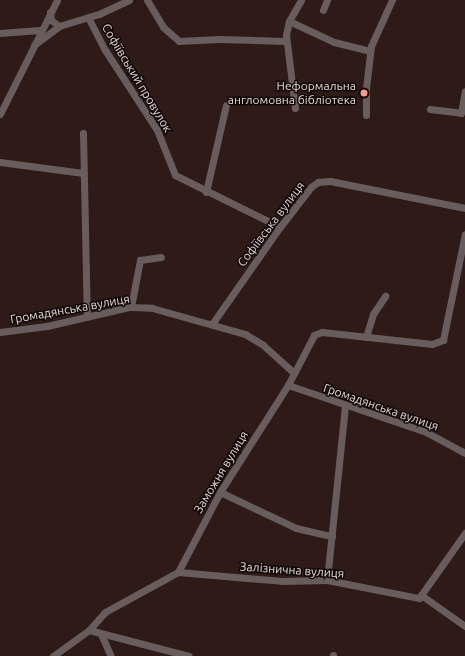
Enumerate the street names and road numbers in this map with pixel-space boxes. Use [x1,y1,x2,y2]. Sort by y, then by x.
street label: Софіївський провулок [99,21,175,135]
street label: Софіївська вулиця [234,179,308,269]
street label: Громадянська вулиця [9,291,131,327]
street label: Громадянська вулиця [321,380,441,434]
street label: Заможня вулиця [191,428,251,516]
street label: Залізнична вулиця [239,559,345,581]

